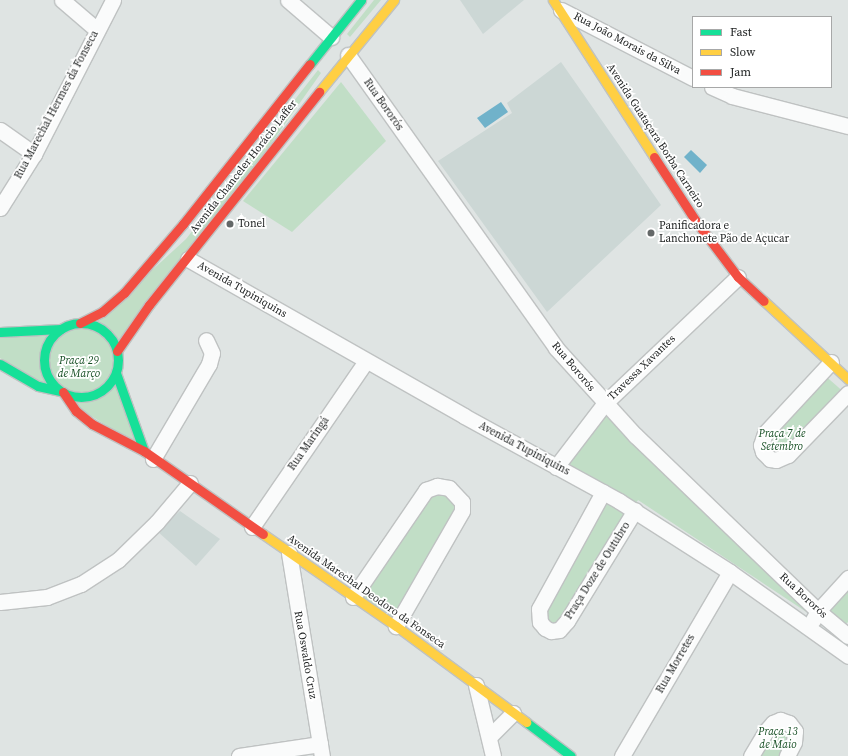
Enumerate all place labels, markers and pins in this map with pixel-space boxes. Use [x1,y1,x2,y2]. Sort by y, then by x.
place label: Tonel [238,217,265,231]
marker: Tonel [225,219,235,229]
place label: Panificadora e Lanchonete Pão de Açucar [659,220,789,246]
marker: Panificadora e Lanchonete Pão de Açucar [646,228,656,238]

